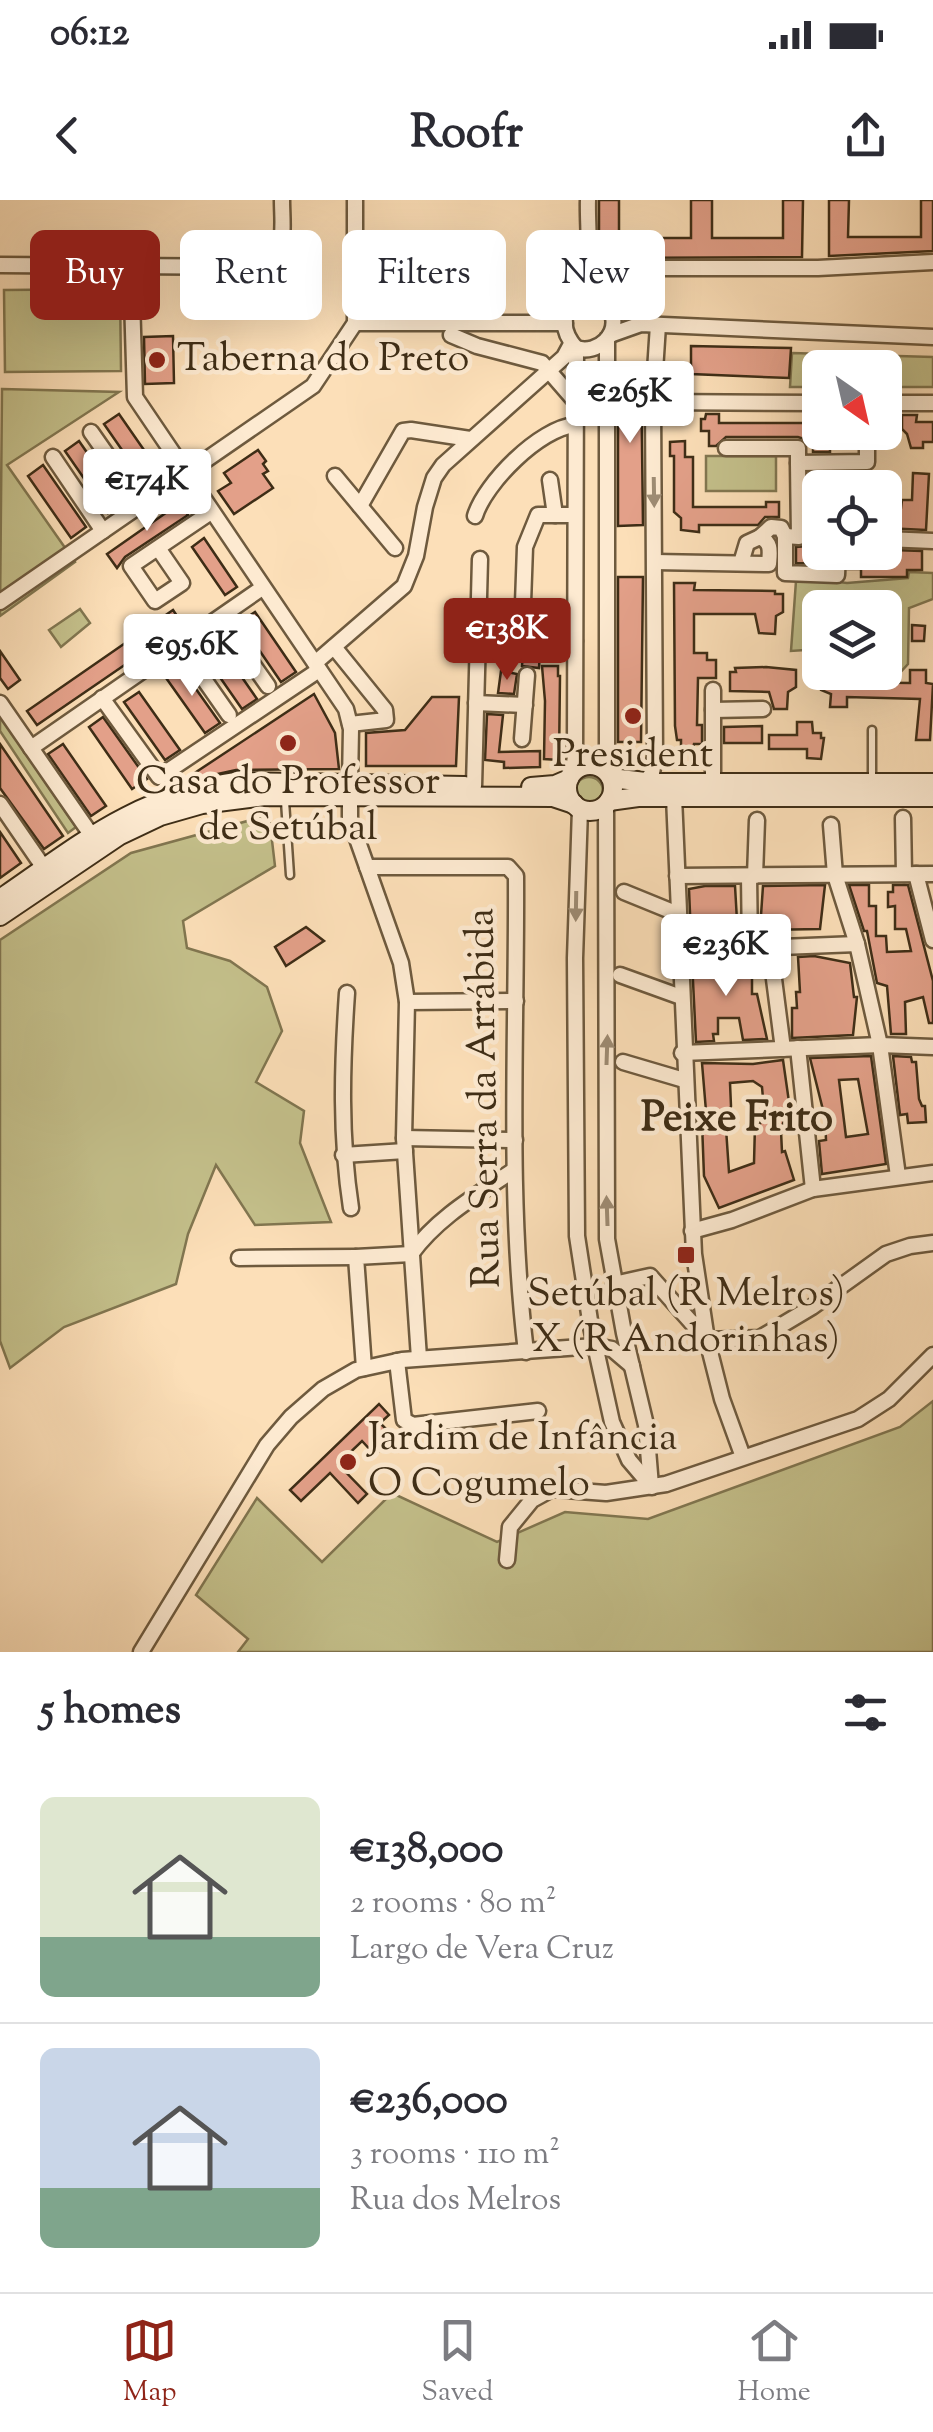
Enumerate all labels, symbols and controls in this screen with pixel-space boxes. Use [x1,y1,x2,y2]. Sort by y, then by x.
text: 06:12 [50,8,129,62]
text: Roofr [410,103,523,168]
icon: back [40,108,95,163]
icon: share [838,108,893,163]
chip: Buy [30,230,160,320]
chip: Rent [180,230,322,320]
chip: Filters [342,230,506,320]
chip: New [526,230,665,320]
place label: Taberna do Preto [177,332,469,389]
marker: Taberna do Preto [146,349,168,371]
north arrow [802,350,902,450]
map controls [802,350,902,690]
pin: €265K [560,361,700,446]
text: €265K [588,370,672,416]
pin: €174K [77,449,217,534]
text: €174K [105,458,189,504]
button: locate [802,470,902,570]
one-way arrow [647,476,663,508]
button: layers [802,590,902,690]
pin: €138K [437,598,577,683]
text: €138K [466,607,548,653]
pin: €95.6K [111,614,273,699]
text: €95.6K [146,623,238,669]
marker: President [622,705,644,727]
place label: President [553,728,713,785]
marker: Casa do Professor de Setúbal [277,732,299,754]
place label: Casa do Professor de Setúbal [136,755,440,858]
one-way arrow [568,891,584,923]
street label: Rua Serra da Arrábida [454,907,518,1289]
pin: €236K [656,914,796,999]
text: €236K [683,923,769,969]
one-way arrow [600,1033,616,1065]
district label: Peixe Frito [641,1090,833,1150]
one-way arrow [598,1195,614,1227]
marker: Setúbal (R Melros) X (R Andorinhas) [675,1244,697,1266]
place label: Setúbal (R Melros) X (R Andorinhas) [527,1267,845,1370]
place label: Jardim de Infância O Cogumelo [366,1411,678,1514]
marker: Jardim de Infância O Cogumelo [337,1451,359,1473]
text: 5 homes [40,1682,181,1742]
icon: filters [838,1685,893,1740]
text: €138,000 [350,1821,504,1881]
icon: home [120,1837,240,1957]
text: 2 rooms · 80 m² [350,1881,557,1927]
text: Largo de Vera Cruz [350,1927,614,1973]
text: €236,000 [350,2072,508,2132]
icon: home [120,2088,240,2208]
text: 3 rooms · 110 m² [350,2132,560,2178]
text: Rua dos Melros [350,2178,561,2224]
tab: Map [122,2313,177,2413]
tab: Saved [421,2313,493,2413]
tab: Home [737,2313,811,2413]

